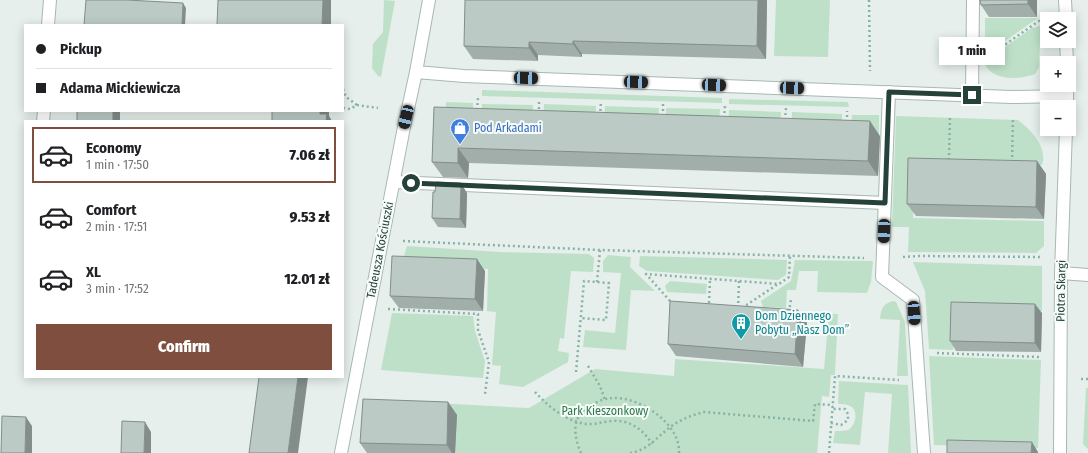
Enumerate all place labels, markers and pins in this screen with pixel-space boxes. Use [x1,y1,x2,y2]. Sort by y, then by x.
shop icon: Pod Arkadami [449,117,471,145]
place label: Pod Arkadami [474,121,542,135]
place label: Dom Dziennego Pobytu „Nasz Dom” [755,309,850,337]
building icon: Dom Dziennego Pobytu „Nasz Dom” [730,312,752,340]

